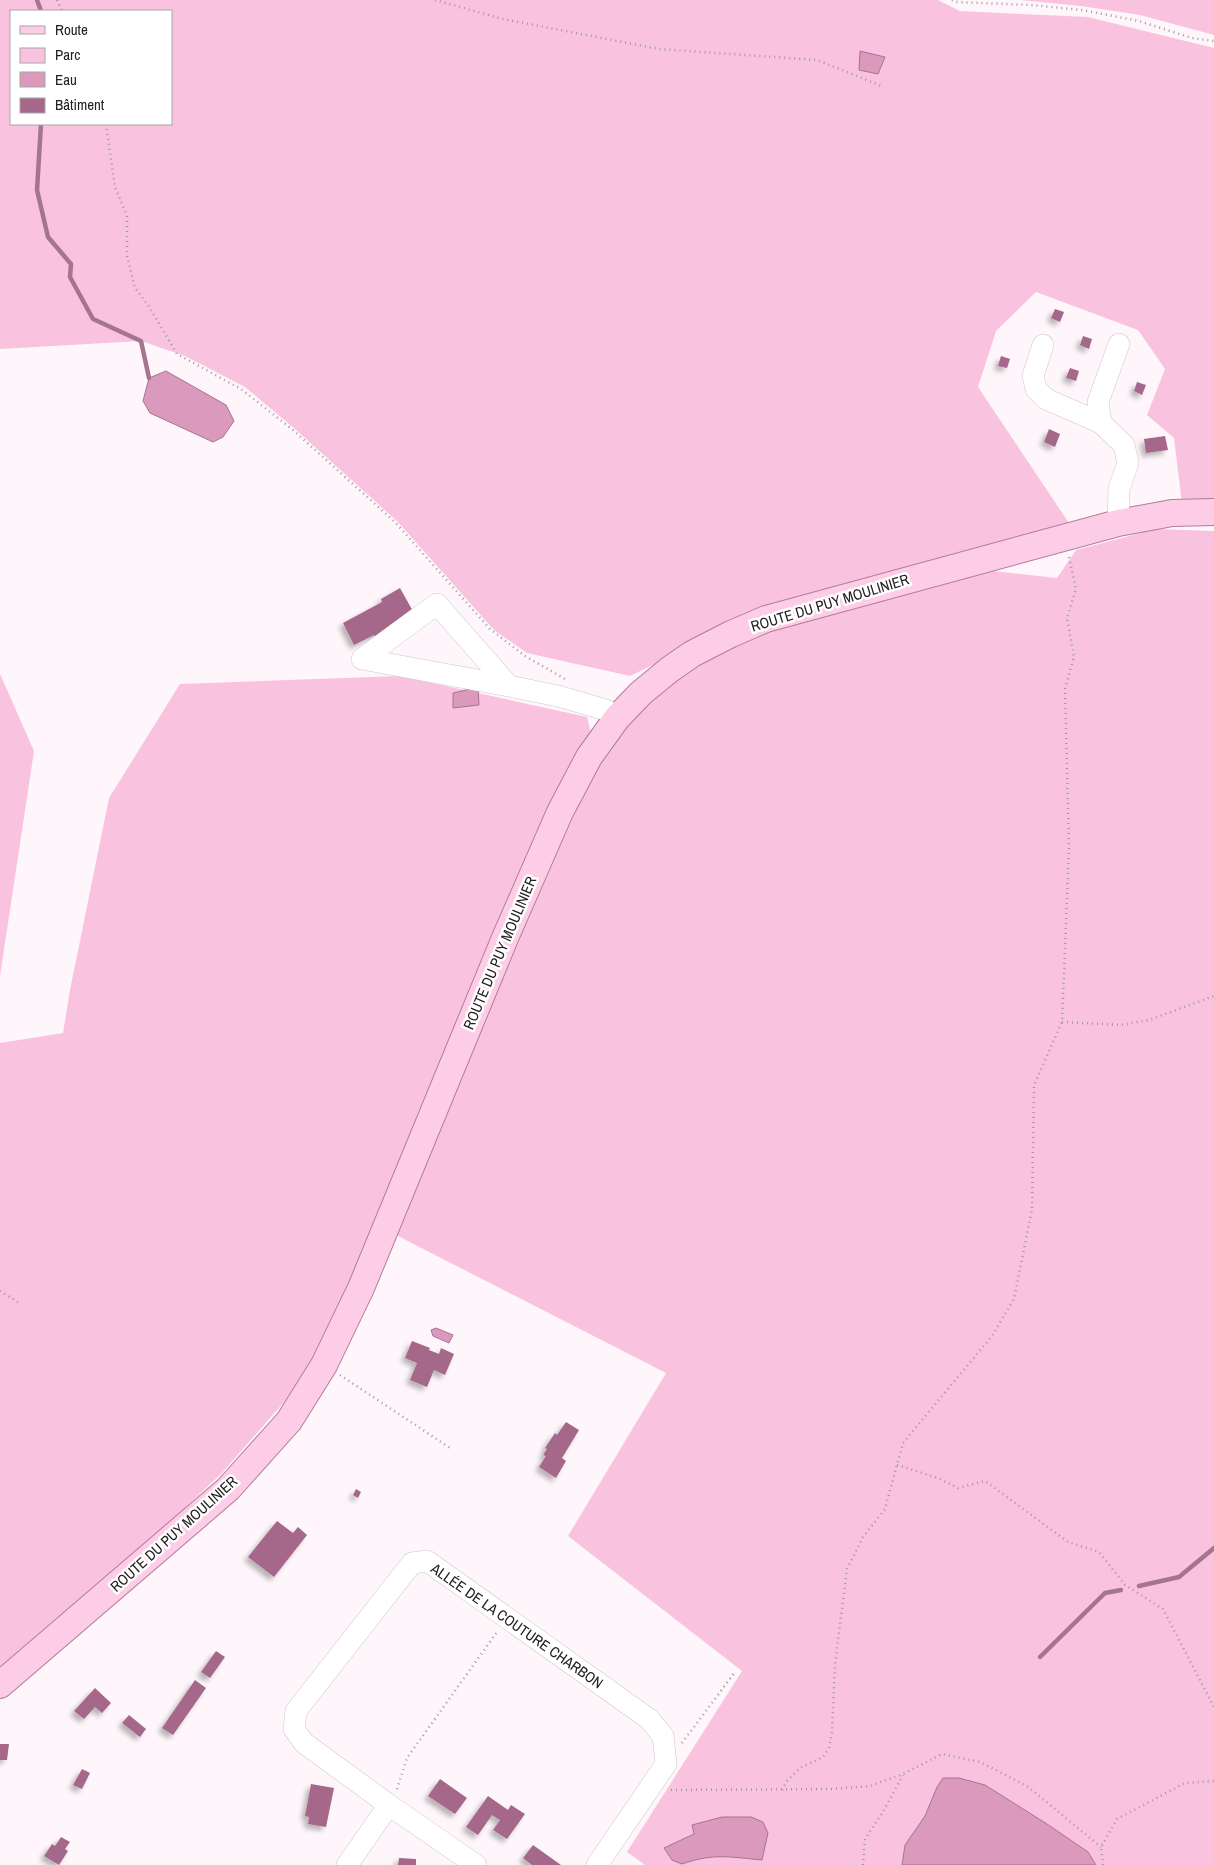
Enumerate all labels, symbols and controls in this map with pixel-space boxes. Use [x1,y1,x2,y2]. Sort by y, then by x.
legend [10,10,172,125]
text: Route [55,19,88,40]
text: Parc [55,44,80,65]
text: Eau [55,69,77,90]
text: Bâtiment [55,94,105,115]
street label: ROUTE DU PUY MOULINIER [748,568,912,637]
street label: ROUTE DU PUY MOULINIER [458,873,541,1033]
street label: ROUTE DU PUY MOULINIER [106,1471,242,1596]
street label: ALLÉE DE LA COUTURE CHARBON [426,1557,608,1693]

